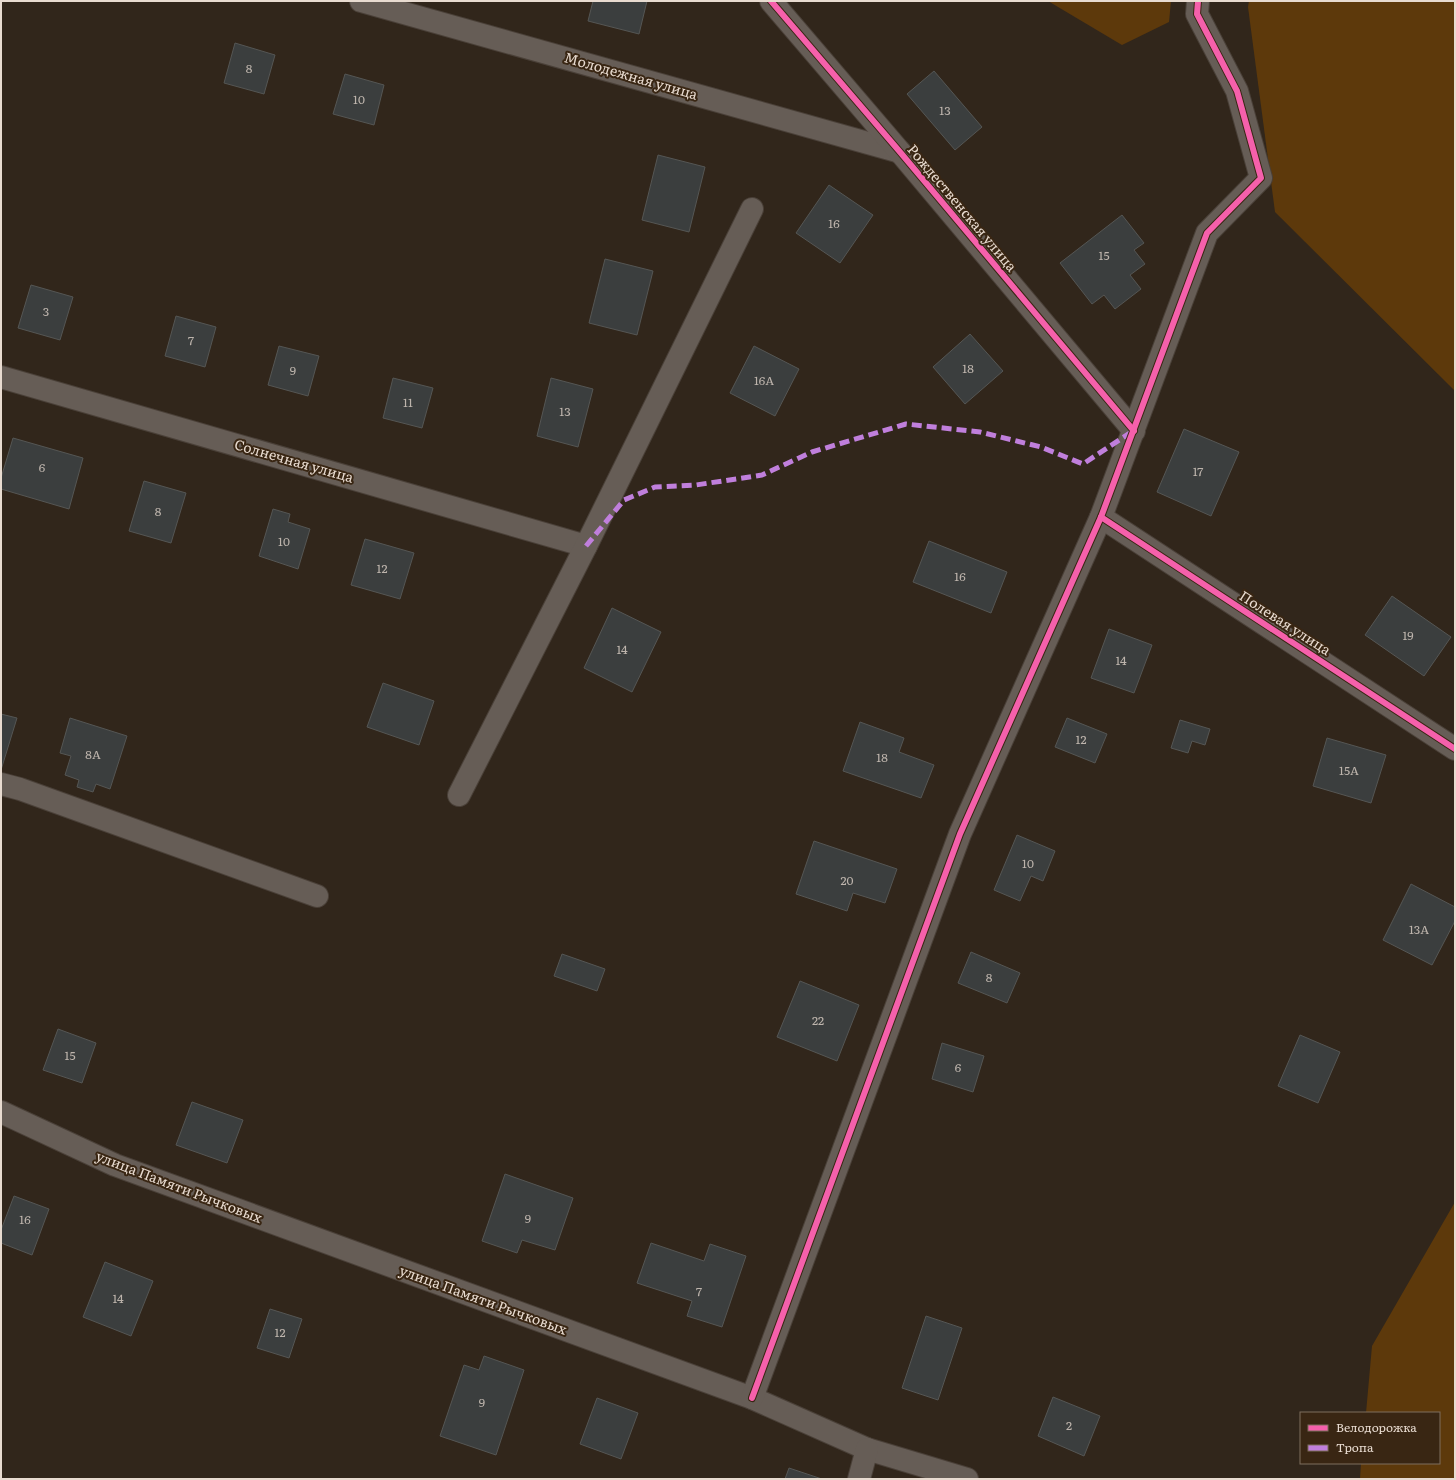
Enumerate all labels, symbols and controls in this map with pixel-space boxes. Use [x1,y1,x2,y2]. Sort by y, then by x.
street label: Молодежная улица [562,46,701,104]
house number: 8 [246,59,253,77]
house number: 10 [353,90,365,108]
house number: 13 [939,101,951,119]
street label: Рождественская улица [903,139,1022,276]
house number: 16 [828,214,840,232]
house number: 15 [1099,246,1109,264]
house number: 3 [43,302,49,320]
house number: 7 [188,331,194,349]
house number: 18 [962,359,974,377]
house number: 9 [290,361,296,379]
house number: 16А [754,371,774,389]
house number: 11 [403,393,413,411]
house number: 13 [559,402,571,420]
street label: Солнечная улица [232,433,357,487]
house number: 6 [39,458,46,476]
house number: 17 [1193,462,1203,480]
house number: 8 [155,502,162,520]
house number: 10 [278,532,290,550]
house number: 12 [377,559,387,577]
house number: 16 [954,567,966,585]
street label: Полевая улица [1236,585,1336,660]
house number: 19 [1402,626,1414,644]
house number: 14 [616,640,628,658]
house number: 14 [1115,651,1127,669]
house number: 12 [1076,730,1086,748]
house number: 8А [85,745,101,763]
house number: 18 [876,748,888,766]
house number: 15А [1339,761,1359,779]
house number: 10 [1022,854,1034,872]
house number: 20 [840,871,854,889]
house number: 13А [1409,920,1429,938]
house number: 8 [986,968,993,986]
house number: 22 [812,1011,824,1029]
house number: 15 [65,1046,75,1064]
house number: 6 [955,1058,962,1076]
street label: улица Памяти Рычковых [93,1145,266,1227]
house number: 9 [525,1209,531,1227]
house number: 16 [19,1210,31,1228]
street label: улица Памяти Рычковых [397,1259,570,1339]
house number: 7 [696,1282,702,1300]
house number: 14 [112,1289,124,1307]
house number: 12 [275,1323,285,1341]
house number: 9 [479,1393,485,1411]
legend [1300,1412,1440,1464]
house number: 2 [1066,1416,1072,1434]
text: Велодорожка [1336,1418,1417,1436]
text: Тропа [1336,1438,1374,1456]

